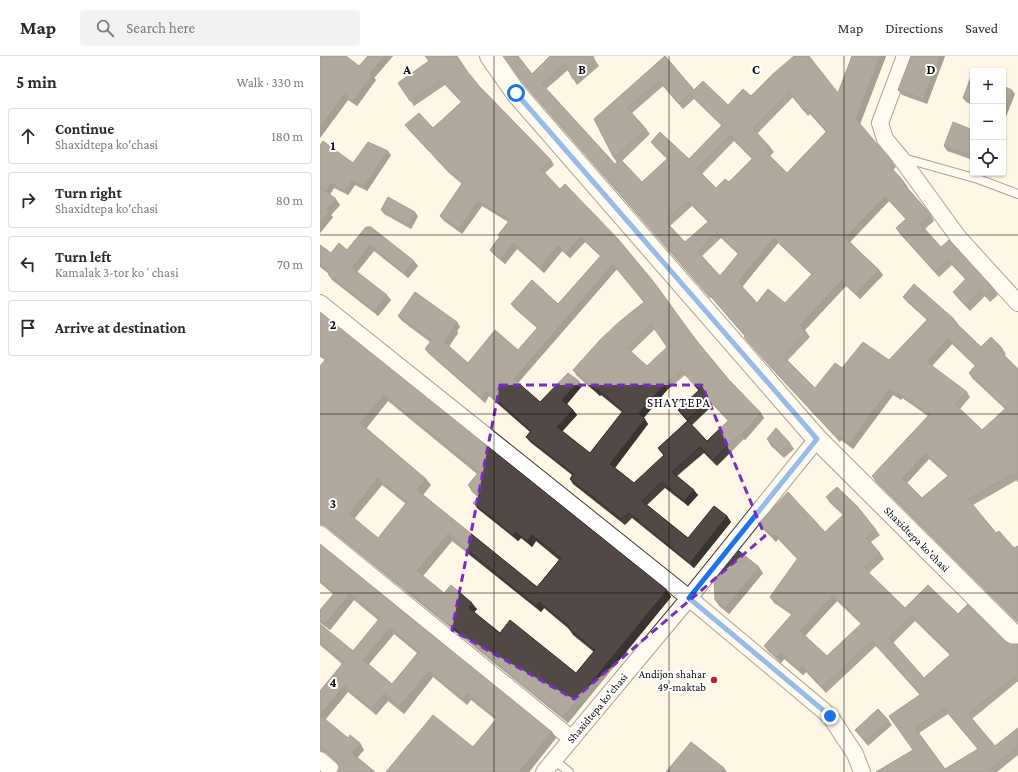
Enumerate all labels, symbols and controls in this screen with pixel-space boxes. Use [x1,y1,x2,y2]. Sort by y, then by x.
search box [80,10,360,46]
text: Map [20,17,56,38]
icon: search [94,17,116,39]
text: Search here [126,20,195,36]
text: Map [838,20,863,36]
text: Directions [885,20,943,36]
text: Saved [965,20,998,36]
text: A [402,62,411,77]
text: B [578,62,586,77]
text: C [752,62,760,77]
text: D [927,62,936,77]
map controls [970,68,1006,176]
button: + [970,68,1006,104]
text: 5 min [16,73,57,92]
text: Walk · 330 m [236,75,304,90]
route start [507,84,525,102]
button: − [970,104,1006,140]
text: Continue [55,121,114,137]
icon: ahead [17,125,39,147]
text: 180 m [271,129,303,144]
text: Shaxidtepa ko'chasi [55,137,158,152]
text: 1 [331,138,336,153]
button: locate [970,140,1006,176]
text: Turn right [55,185,122,201]
icon: right [17,189,39,211]
text: 80 m [276,193,303,208]
text: Shaxidtepa ko'chasi [55,201,158,216]
text: Turn left [55,249,111,265]
icon: left [17,253,39,275]
text: 70 m [277,257,303,272]
text: Kamalak 3-tor koʻchasi [55,265,179,280]
icon: arrive [17,317,39,339]
text: 2 [330,317,337,332]
text: Arrive at destination [55,320,186,336]
district label: SHAYTEPA [647,395,711,410]
text: 3 [330,496,336,511]
street label: Shaxidtepa ko'chasi [881,504,952,575]
place label: Andijon shahar 49-maktab [639,668,706,693]
street label: Shaxidtepa ko'chasi [564,671,630,746]
text: 4 [329,675,337,690]
marker: Andijon shahar 49-maktab [709,675,719,685]
route end [821,707,839,725]

